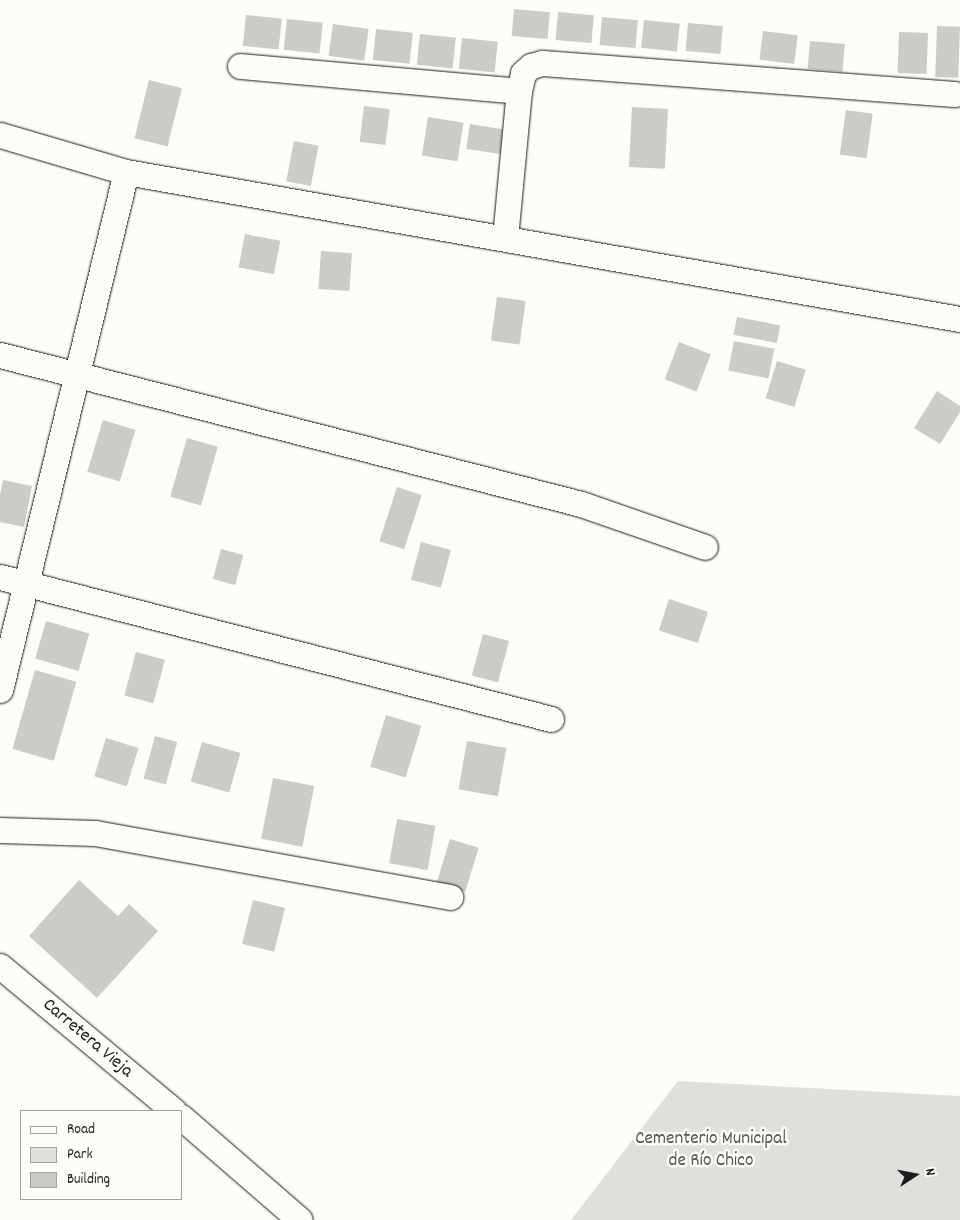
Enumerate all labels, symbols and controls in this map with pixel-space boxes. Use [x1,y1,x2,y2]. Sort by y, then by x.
street label: Carretera Vieja [37,994,137,1084]
legend [20,1110,182,1200]
text: Road [67,1119,95,1141]
park label: Cementerio Municipal de Río Chico [635,1129,787,1173]
text: Park [67,1144,93,1166]
north arrow [890,1150,940,1200]
text: N [919,1167,940,1177]
text: Building [67,1169,110,1191]

